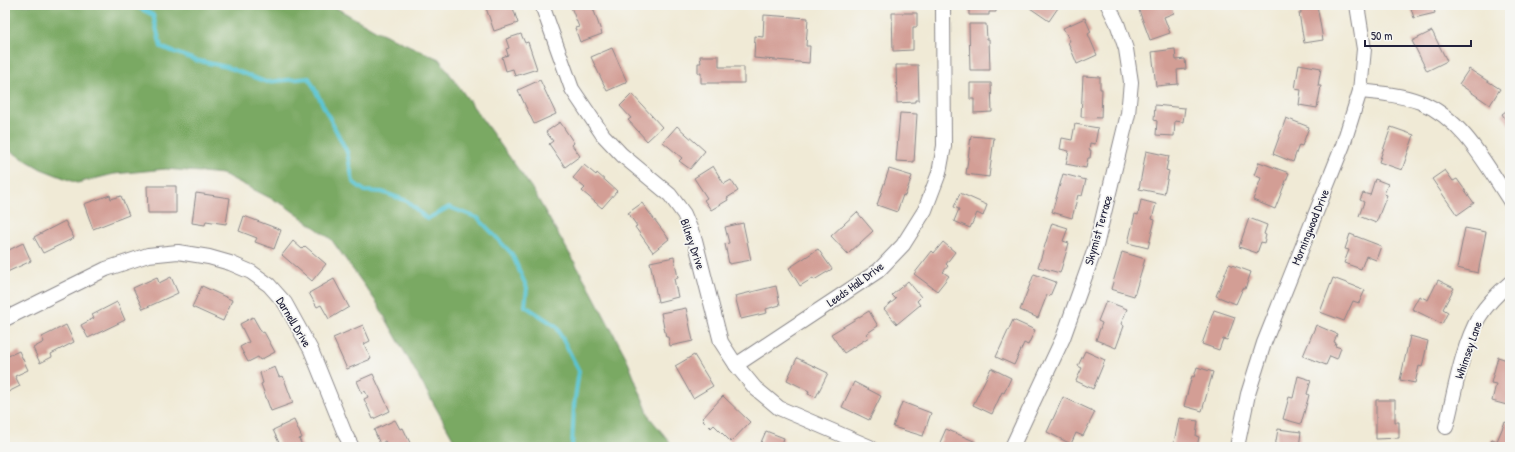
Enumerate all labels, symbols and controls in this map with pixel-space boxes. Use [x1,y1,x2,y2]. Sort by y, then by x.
scale bar [1365,22,1471,48]
text: 50 m [1371,27,1392,44]
street label: Morningwood Drive [1287,186,1333,268]
street label: Skymist Terrace [1080,193,1116,267]
street label: Bilney Drive [676,216,710,272]
street label: Leeds Hall Drive [823,257,887,311]
street label: Darnell Drive [272,294,316,350]
street label: Whimsey Lane [1450,319,1486,381]

